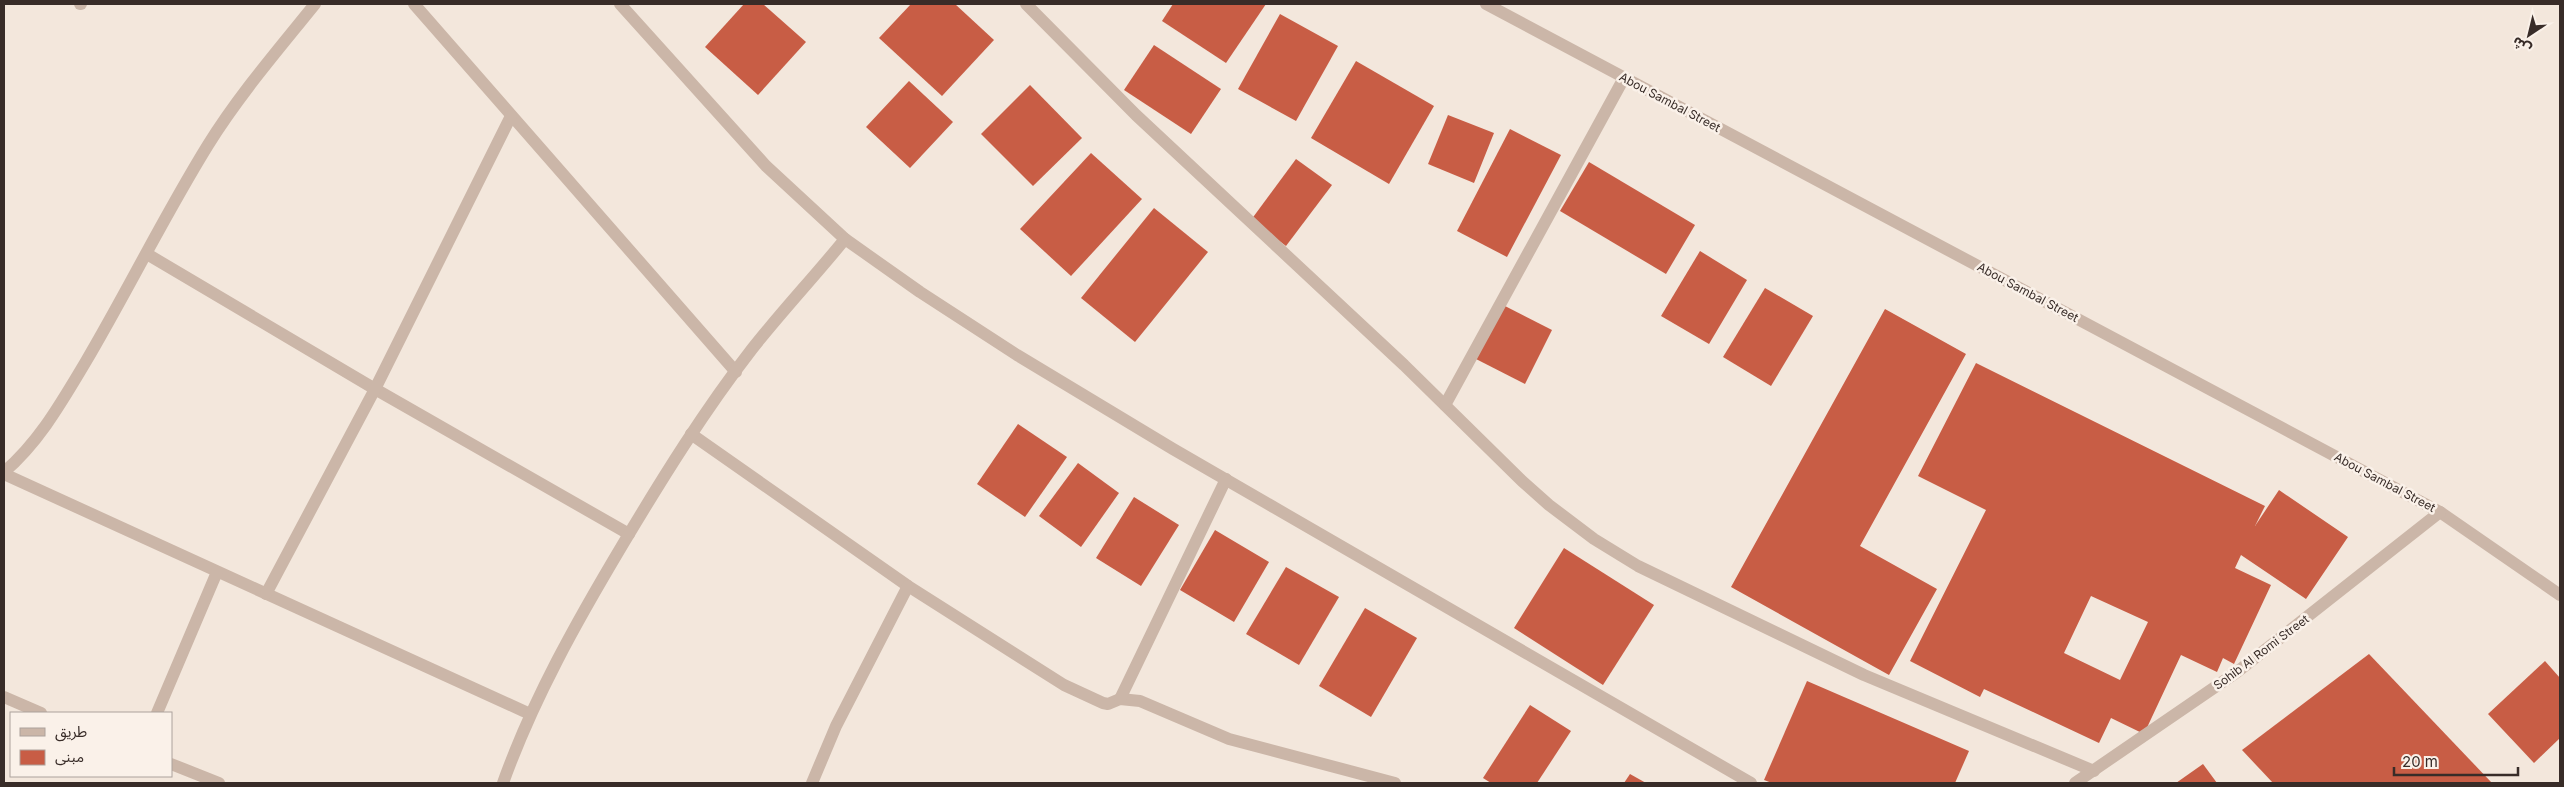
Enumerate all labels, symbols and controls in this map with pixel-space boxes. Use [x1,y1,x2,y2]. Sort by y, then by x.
north arrow [2504,10,2554,60]
text: ش [2509,34,2534,59]
street label: Abou Sambal Street [1617,69,1723,135]
street label: Abou Sambal Street [1975,259,2081,325]
street label: Abou Sambal Street [2332,449,2438,515]
street label: Sohib Al Romi Street [2210,611,2312,693]
legend [10,712,172,777]
text: طريق [55,722,87,742]
scale bar [2394,744,2518,776]
text: مبنى [55,747,84,766]
text: 20 m [2402,752,2438,771]

